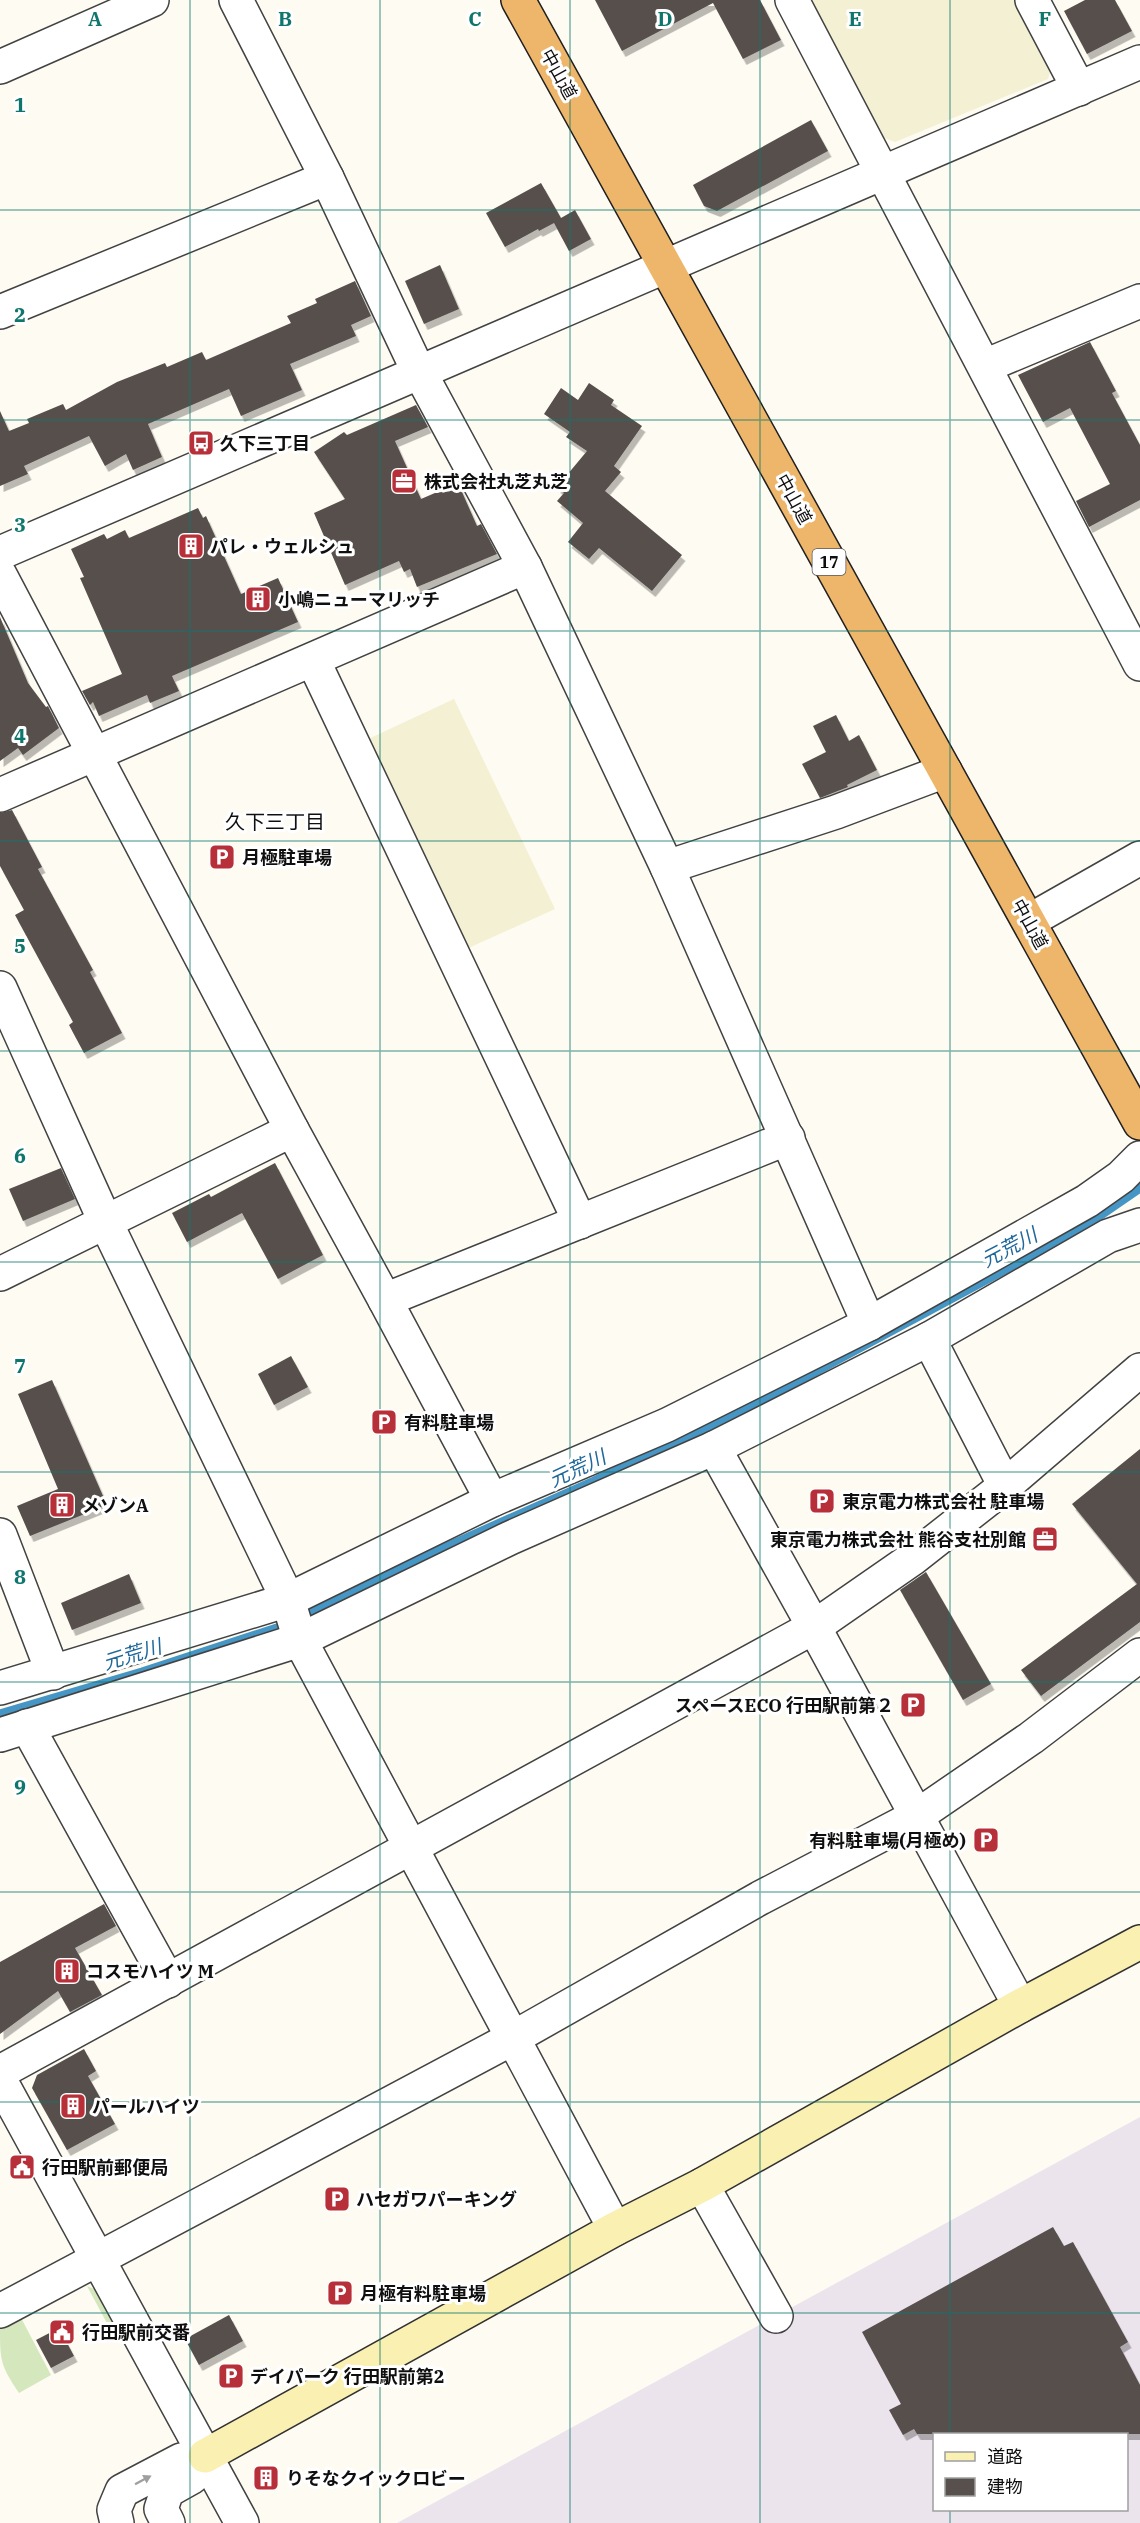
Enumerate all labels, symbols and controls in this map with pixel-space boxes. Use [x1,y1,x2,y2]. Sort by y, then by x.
text: A [88,5,102,32]
text: B [278,5,292,32]
text: C [468,5,482,32]
text: D [657,5,673,32]
text: E [848,5,862,32]
text: F [1039,5,1051,32]
street label: 中山道 [536,45,582,103]
text: 1 [14,91,26,118]
text: 2 [14,301,26,328]
bus stop icon: 久下三丁目 [186,428,216,458]
place label: 久下三丁目 [220,432,310,455]
office icon: 株式会社丸芝丸芝 [389,466,419,496]
place label: 株式会社丸芝丸芝 [424,470,568,493]
street label: 中山道 [771,470,817,528]
text: 3 [14,511,26,538]
building icon: パレ・ウェルシュ [176,531,206,561]
place label: パレ・ウェルシュ [210,535,354,558]
road number: 17 [812,549,846,575]
building icon: 小嶋ニューマリッチ [243,584,273,614]
place label: 小嶋ニューマリッチ [278,588,440,611]
text: 4 [14,722,26,749]
district label: 久下三丁目 [225,808,325,835]
parking icon: 月極駐車場 [207,842,237,872]
place label: 月極駐車場 [242,846,332,869]
street label: 中山道 [1007,895,1053,953]
text: 5 [14,932,26,959]
text: 6 [14,1142,26,1169]
water label: 元荒川 [976,1220,1044,1273]
text: 7 [14,1352,26,1379]
parking icon: 有料駐車場 [369,1407,399,1437]
place label: 有料駐車場 [404,1411,494,1434]
water label: 元荒川 [544,1442,612,1493]
parking icon: 東京電力株式会社 駐車場 [807,1486,837,1516]
building icon: メゾンA [47,1490,77,1520]
place label: 東京電力株式会社 駐車場 [842,1490,1044,1513]
place label: メゾンA [82,1494,149,1517]
office icon: 東京電力株式会社 熊谷支社別館 [1030,1524,1060,1554]
place label: 東京電力株式会社 熊谷支社別館 [770,1528,1026,1551]
text: 8 [14,1563,26,1590]
water label: 元荒川 [99,1632,167,1676]
parking icon: スペースECO 行田駅前第２ [898,1690,928,1720]
place label: スペースECO 行田駅前第２ [675,1694,894,1717]
text: 9 [14,1773,26,1800]
parking icon: 有料駐車場(月極め) [971,1825,1001,1855]
place label: 有料駐車場(月極め) [809,1829,966,1852]
building icon: コスモハイツ M [52,1956,82,1986]
place label: コスモハイツ M [86,1960,214,1983]
building icon: パールハイツ [58,2091,88,2121]
place label: パールハイツ [92,2095,200,2118]
public building icon: 行田駅前郵便局 [7,2152,37,2182]
place label: 行田駅前郵便局 [42,2156,168,2179]
parking icon: ハセガワパーキング [322,2184,352,2214]
place label: ハセガワパーキング [356,2188,517,2211]
parking icon: 月極有料駐車場 [325,2278,355,2308]
place label: 月極有料駐車場 [360,2282,486,2305]
public building icon: 行田駅前交番 [47,2317,77,2347]
place label: 行田駅前交番 [82,2321,190,2344]
parking icon: デイパーク 行田駅前第2 [216,2361,246,2391]
place label: デイパーク 行田駅前第2 [250,2365,445,2388]
legend [933,2433,1128,2511]
text: 道路 [987,2445,1023,2468]
building icon: りそなクイックロビー [251,2463,281,2493]
place label: りそなクイックロビー [286,2467,466,2490]
one-way arrow [135,2475,152,2484]
text: 建物 [987,2475,1023,2498]

